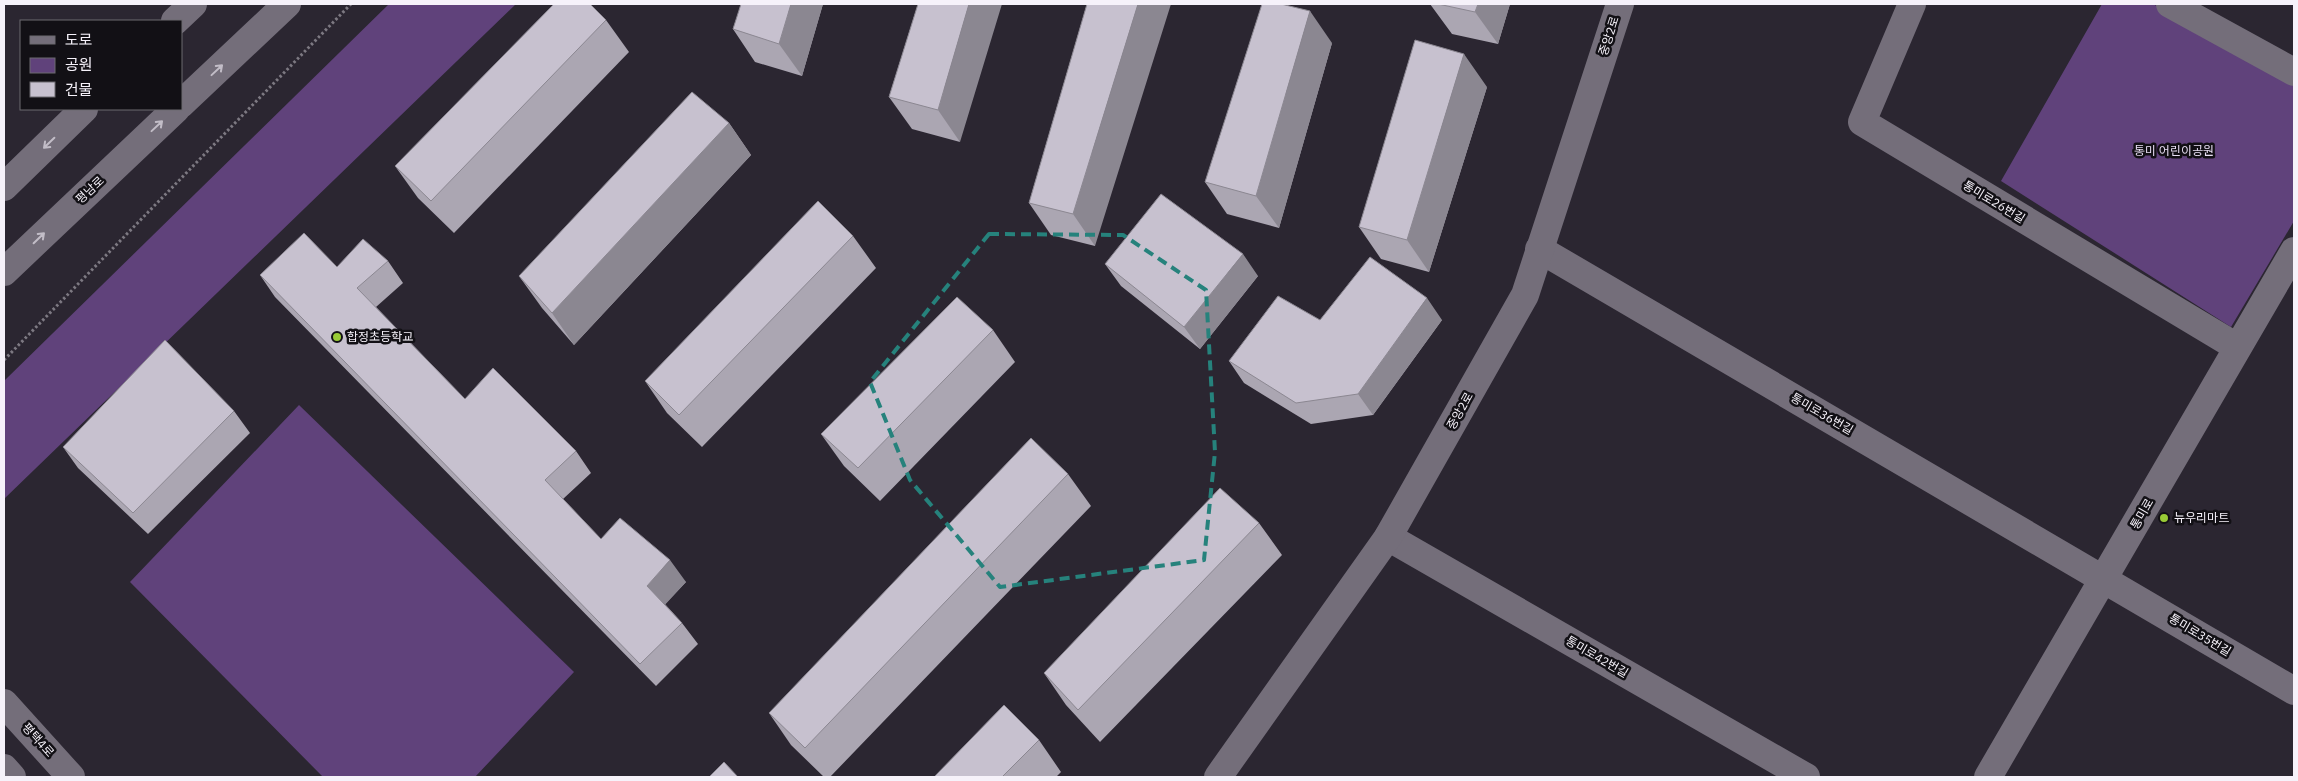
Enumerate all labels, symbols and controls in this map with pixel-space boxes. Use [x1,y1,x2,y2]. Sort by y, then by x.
street label: 중앙2로 [1595,14,1622,57]
legend [20,20,182,110]
text: 도로 [65,30,93,49]
text: 공원 [65,55,93,74]
one-way arrow [210,64,223,76]
text: 건물 [65,80,93,99]
one-way arrow [151,120,163,132]
one-way arrow [43,137,56,149]
park label: 통미 어린이공원 [2134,143,2214,158]
street label: 평남로 [72,173,107,206]
street label: 통미로26번길 [1961,177,2028,226]
one-way arrow [33,232,45,244]
place label: 합정초등학교 [347,329,413,344]
marker: 합정초등학교 [331,331,343,343]
street label: 중앙2로 [1443,389,1476,432]
street label: 통미로36번길 [1788,390,1856,437]
street label: 통미로 [2127,496,2156,532]
place label: 뉴우리마트 [2174,510,2229,525]
marker: 뉴우리마트 [2158,512,2170,524]
street label: 통미로35번길 [2167,610,2234,659]
street label: 통미로42번길 [1563,633,1631,680]
street label: 평택4로 [19,720,57,760]

